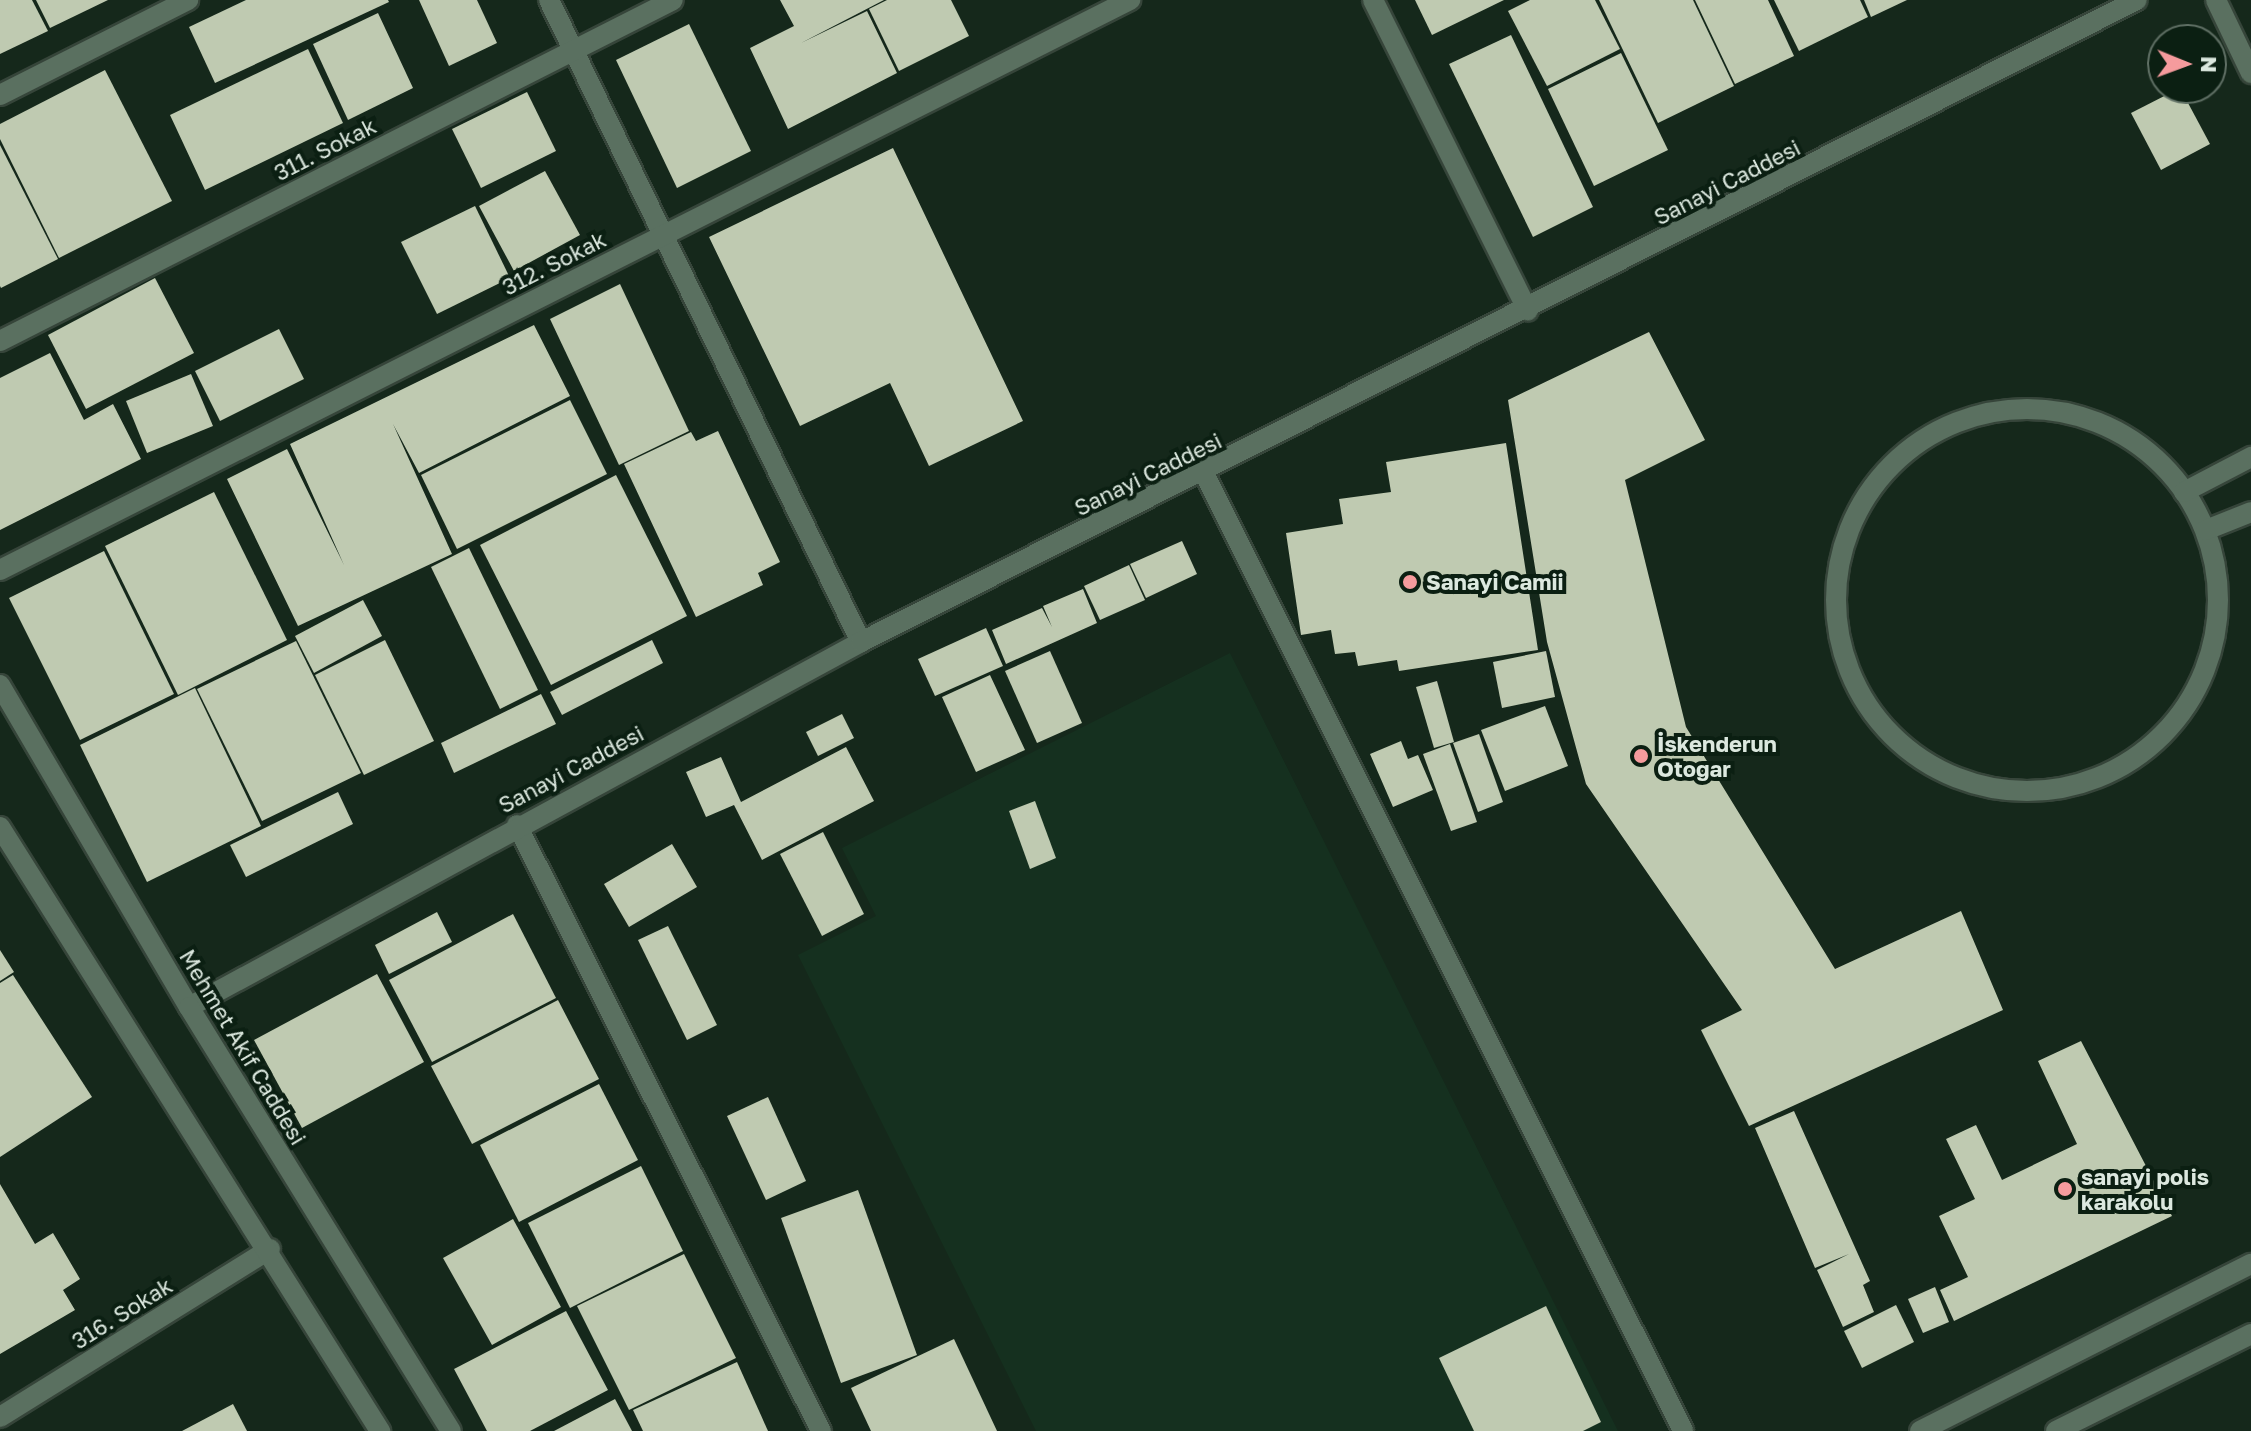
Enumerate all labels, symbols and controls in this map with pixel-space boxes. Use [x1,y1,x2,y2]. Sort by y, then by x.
north arrow [2147,24,2227,104]
text: N [2196,56,2223,73]
street label: 311. Sokak [270,112,380,186]
street label: Sanayi Caddesi [1649,134,1805,230]
street label: 312. Sokak [498,226,610,300]
street label: Sanayi Caddesi [1070,427,1226,521]
place label: Sanayi Camii [1426,569,1564,595]
marker: Sanayi Camii [1401,573,1419,591]
street label: Sanayi Caddesi [494,720,648,818]
place label: İskenderun Otogar [1657,730,1777,782]
marker: İskenderun Otogar [1632,747,1650,765]
street label: Mehmet Akif Caddesi [174,945,312,1149]
place label: sanayi polis karakolu [2081,1163,2209,1214]
marker: sanayi polis karakolu [2056,1180,2074,1198]
street label: 316. Sokak [67,1272,177,1354]

